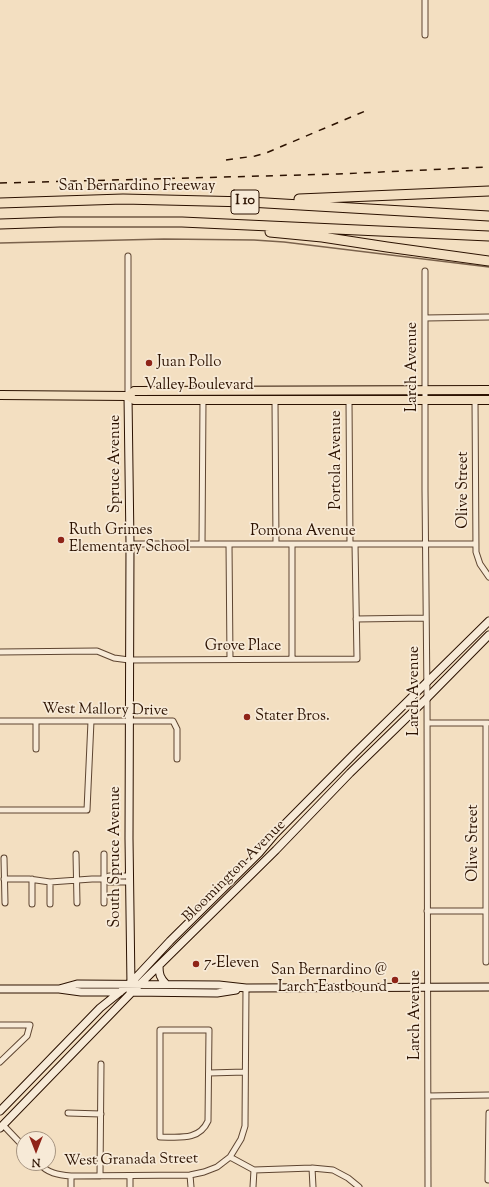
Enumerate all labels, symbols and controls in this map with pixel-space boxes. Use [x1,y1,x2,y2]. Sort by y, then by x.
street label: San Bernardino Freeway [59,178,215,196]
road number: I 10 [231,190,259,214]
street label: Larch Avenue [404,322,422,412]
place label: Juan Pollo [157,354,221,372]
marker: Juan Pollo [144,358,154,368]
street label: Valley Boulevard [144,377,254,395]
street label: Portola Avenue [328,410,346,510]
street label: Spruce Avenue [107,415,125,513]
street label: Olive Street [455,451,473,529]
place label: Ruth Grimes Elementary School [69,522,190,557]
street label: Pomona Avenue [250,523,356,541]
marker: Ruth Grimes Elementary School [56,535,66,545]
street label: Grove Place [205,638,281,656]
street label: Larch Avenue [406,646,424,736]
street label: West Mallory Drive [42,701,168,721]
place label: Stater Bros. [255,708,330,726]
marker: Stater Bros. [242,712,252,722]
street label: South Spruce Avenue [107,786,125,928]
street label: Olive Street [465,804,483,882]
street label: Bloomington Avenue [180,817,290,927]
place label: 7-Eleven [204,955,259,973]
marker: 7-Eleven [191,959,201,969]
place label: San Bernardino @ Larch Eastbound [271,962,387,997]
street label: Larch Avenue [407,970,425,1060]
marker: San Bernardino @ Larch Eastbound [390,975,400,985]
north arrow [16,1131,56,1171]
street label: West Granada Street [64,1151,198,1171]
text: N [32,1154,40,1170]

